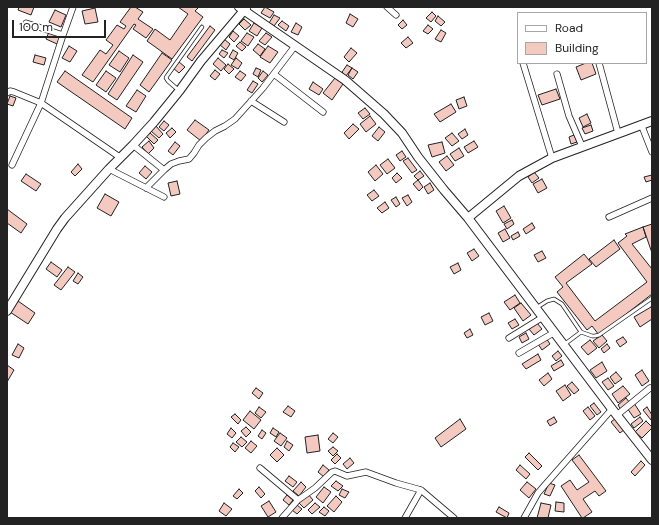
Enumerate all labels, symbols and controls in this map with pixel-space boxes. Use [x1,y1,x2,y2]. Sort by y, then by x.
scale bar [14,12,108,38]
legend [517,12,647,64]
text: 100 m [19,19,53,35]
text: Road [555,20,583,36]
text: Building [555,40,599,56]

